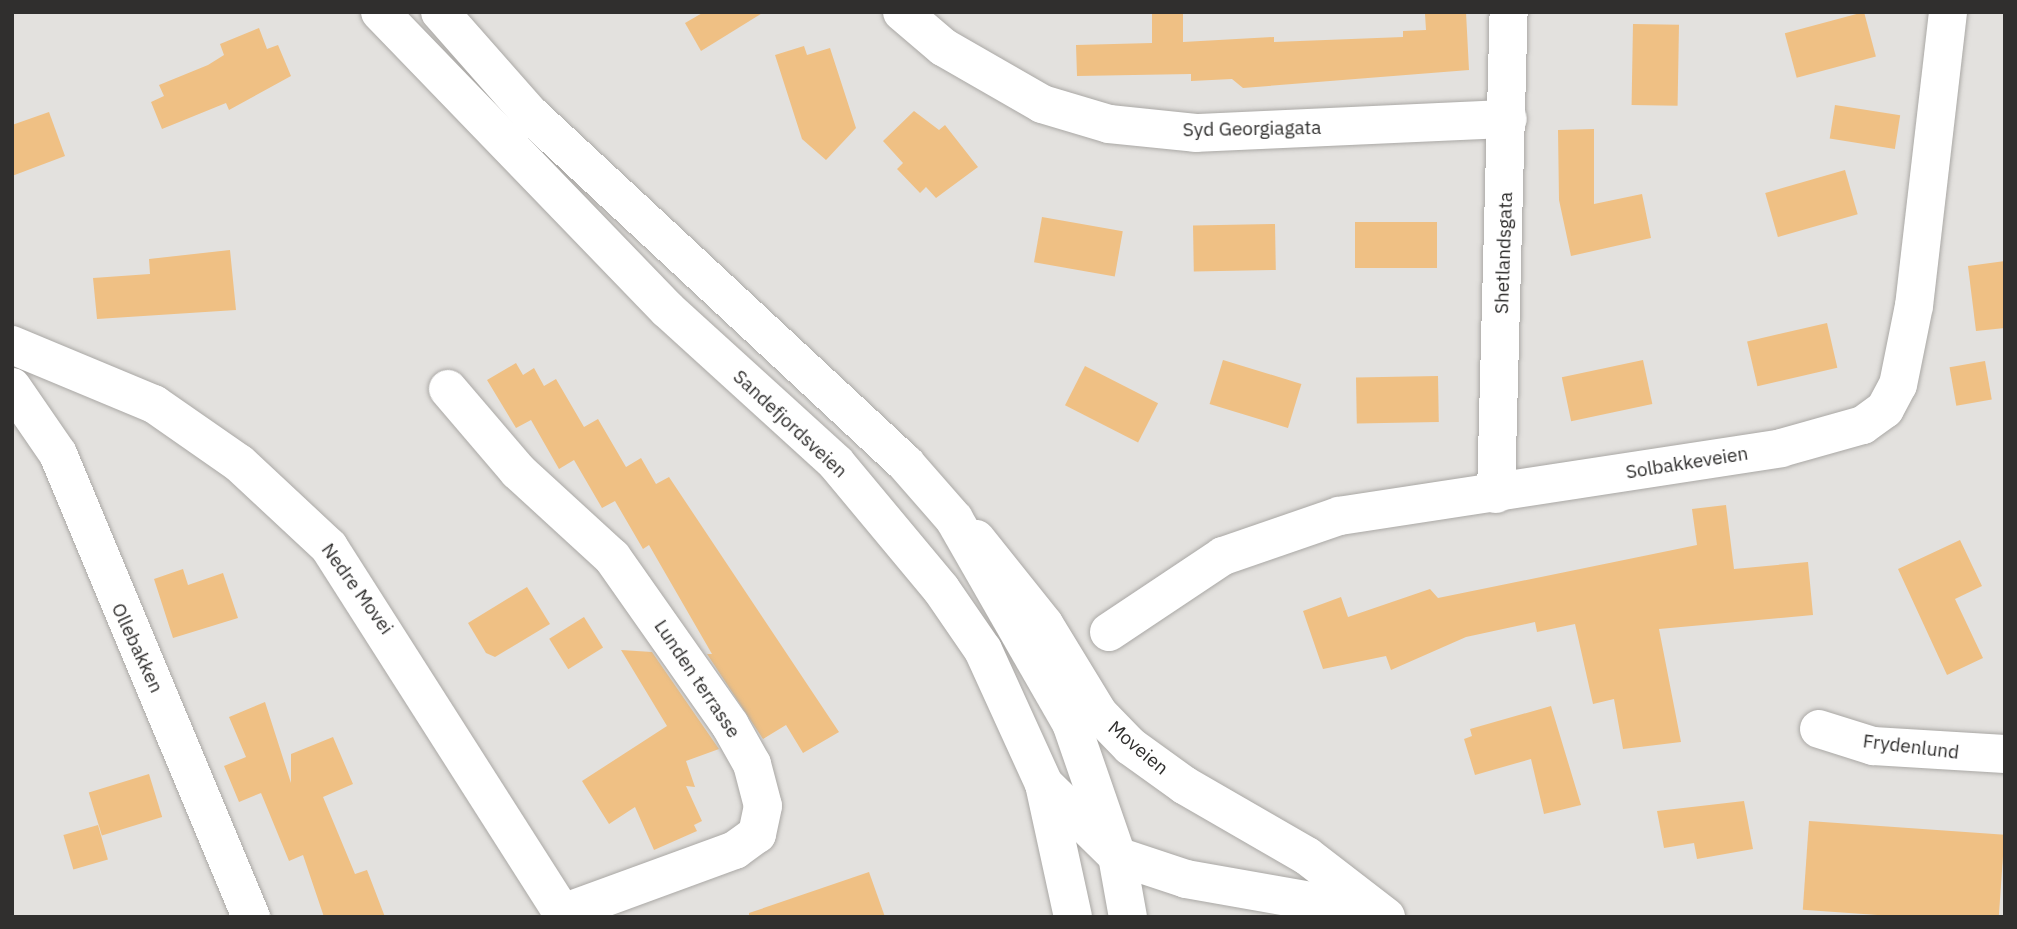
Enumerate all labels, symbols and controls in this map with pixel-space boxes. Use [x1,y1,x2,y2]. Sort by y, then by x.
street label: Syd Georgiagata [1183,116,1321,142]
street label: Shetlandsgata [1490,192,1518,314]
street label: Sandefjordsveien [728,365,852,483]
street label: Solbakkeveien [1624,442,1750,484]
street label: Nedre Movei [316,539,398,639]
street label: Ollebakken [106,600,168,696]
street label: Lunden terrasse [649,616,745,742]
street label: Moveien [1103,716,1173,780]
street label: Frydenlund [1862,730,1960,764]

